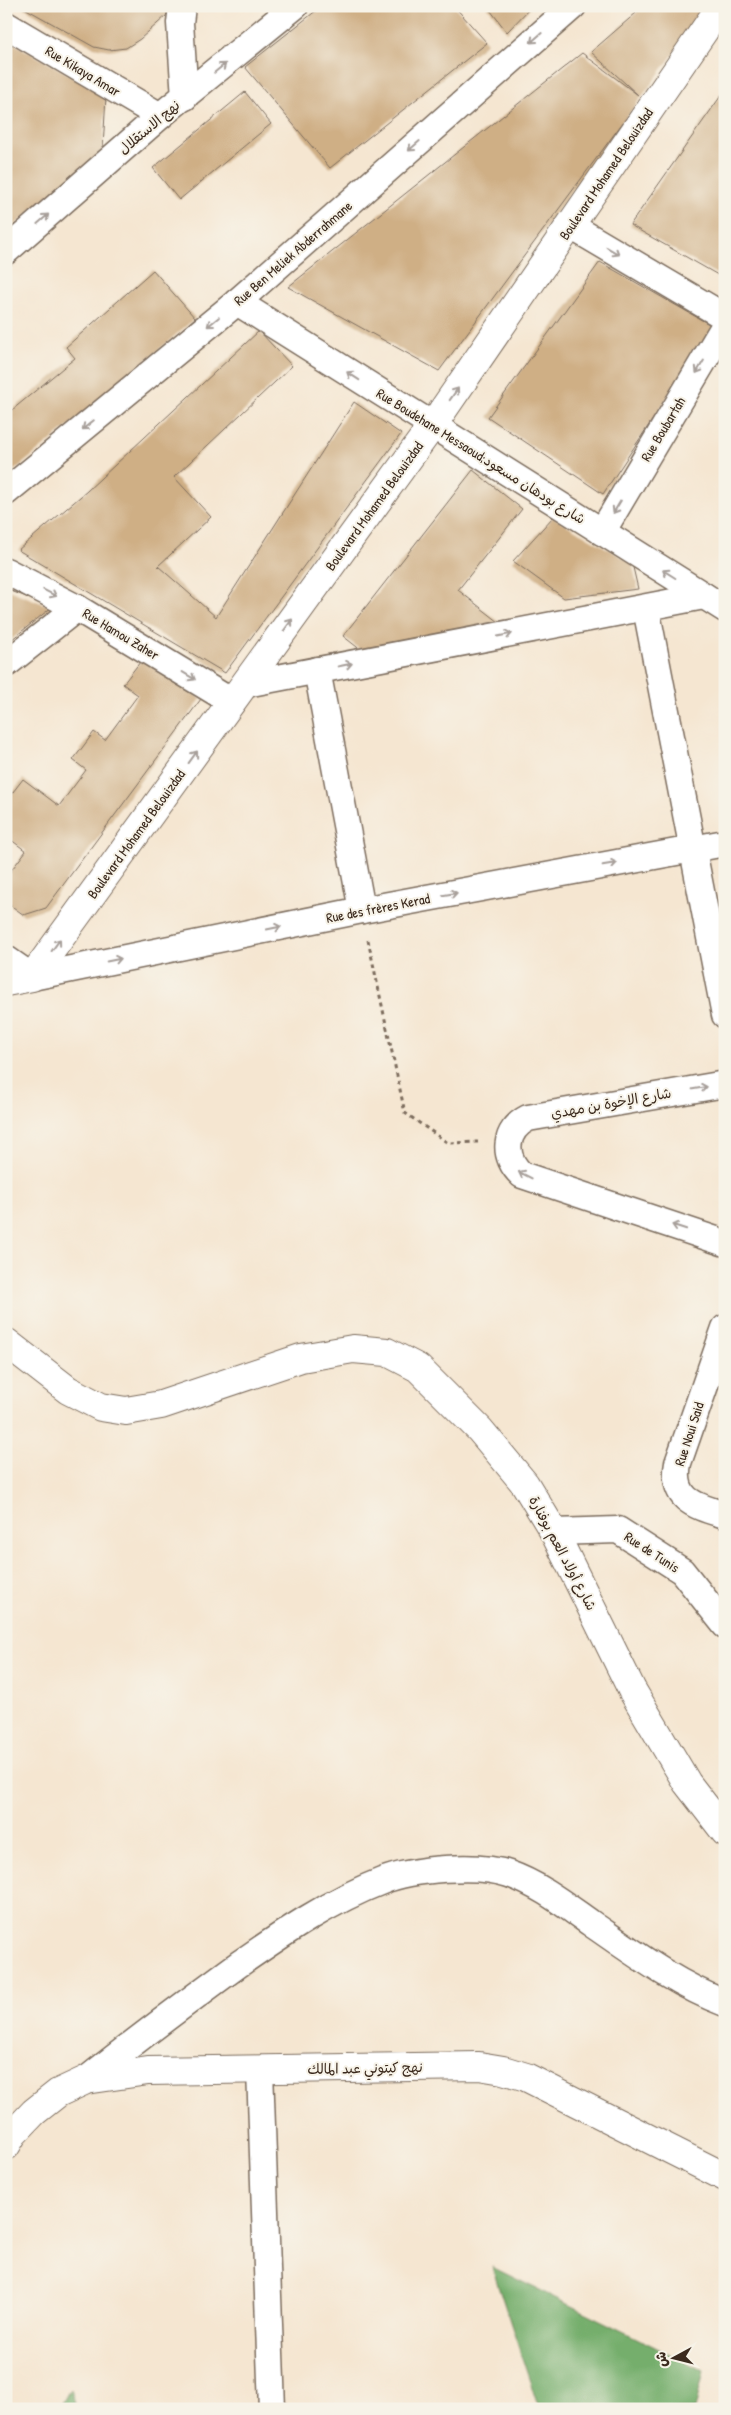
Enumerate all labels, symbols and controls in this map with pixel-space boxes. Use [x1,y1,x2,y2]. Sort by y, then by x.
one-way arrow [530,33,543,44]
street label: Rue Kikaya Amar [42,41,125,102]
one-way arrow [213,62,226,73]
street label: نهج الاستقلال [114,95,184,159]
street label: Boulevard Mohamed Belouizdad [554,104,657,243]
one-way arrow [408,140,421,152]
street label: Rue Ben Meliek Abderrahmane [229,196,356,309]
one-way arrow [36,214,49,225]
one-way arrow [605,246,620,256]
one-way arrow [207,316,220,327]
one-way arrow [694,360,704,374]
one-way arrow [347,371,361,381]
street label: Rue Boudehane Messaoud;شارع بودهان مسعود [373,383,589,529]
one-way arrow [449,387,459,401]
street label: Rue Boubartah [636,393,689,464]
one-way arrow [81,420,94,431]
street label: Boulevard Mohamed Belouizdad [320,437,427,574]
one-way arrow [611,499,621,514]
one-way arrow [662,569,676,579]
one-way arrow [42,588,57,598]
street label: Rue Hamou Zaher [79,603,164,664]
one-way arrow [283,618,293,632]
one-way arrow [496,629,512,639]
one-way arrow [337,660,353,669]
one-way arrow [182,671,196,681]
one-way arrow [187,751,198,764]
street label: Boulevard Mohamed Belouizdad [82,765,189,902]
one-way arrow [602,859,618,869]
street label: Rue des frères Kerad [324,888,432,927]
one-way arrow [442,888,458,898]
one-way arrow [265,923,281,932]
one-way arrow [51,938,61,952]
one-way arrow [106,955,122,964]
one-way arrow [692,1082,708,1092]
street label: شارع الإخوة بن مهدي [549,1083,673,1124]
one-way arrow [518,1170,533,1179]
one-way arrow [671,1222,687,1232]
street label: Rue Noui Said [669,1399,708,1468]
street label: شارع أولاد العم بوفنارة [523,1492,602,1614]
street label: Rue de Tunis [621,1527,683,1576]
street label: نهج كيتوني عبد المالك [307,2057,423,2082]
north arrow [648,2332,698,2382]
text: ش [650,2351,671,2368]

